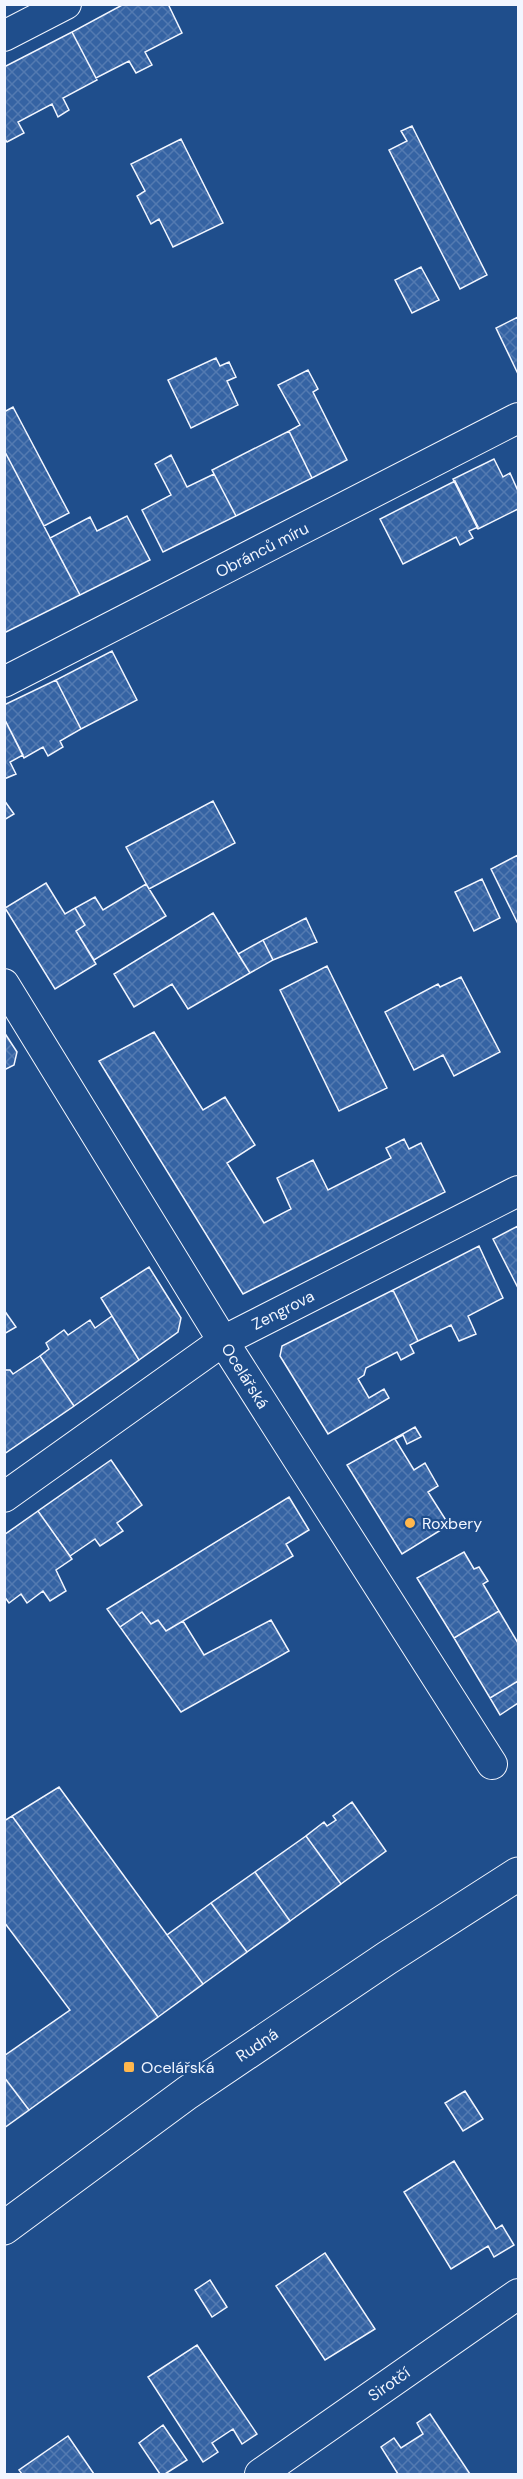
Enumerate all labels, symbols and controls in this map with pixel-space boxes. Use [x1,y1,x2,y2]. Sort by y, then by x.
street label: Obránců míru [212,518,312,582]
street label: Zengrova [248,1285,318,1335]
street label: Ocelářská [217,1339,273,1413]
place label: Roxbery [422,1513,482,1534]
marker: Roxbery [403,1516,417,1530]
street label: Rudná [232,2023,282,2067]
place label: Ocelářská [141,2057,215,2078]
marker: Ocelářská [122,2060,136,2074]
street label: Sirotčí [364,2362,414,2406]

